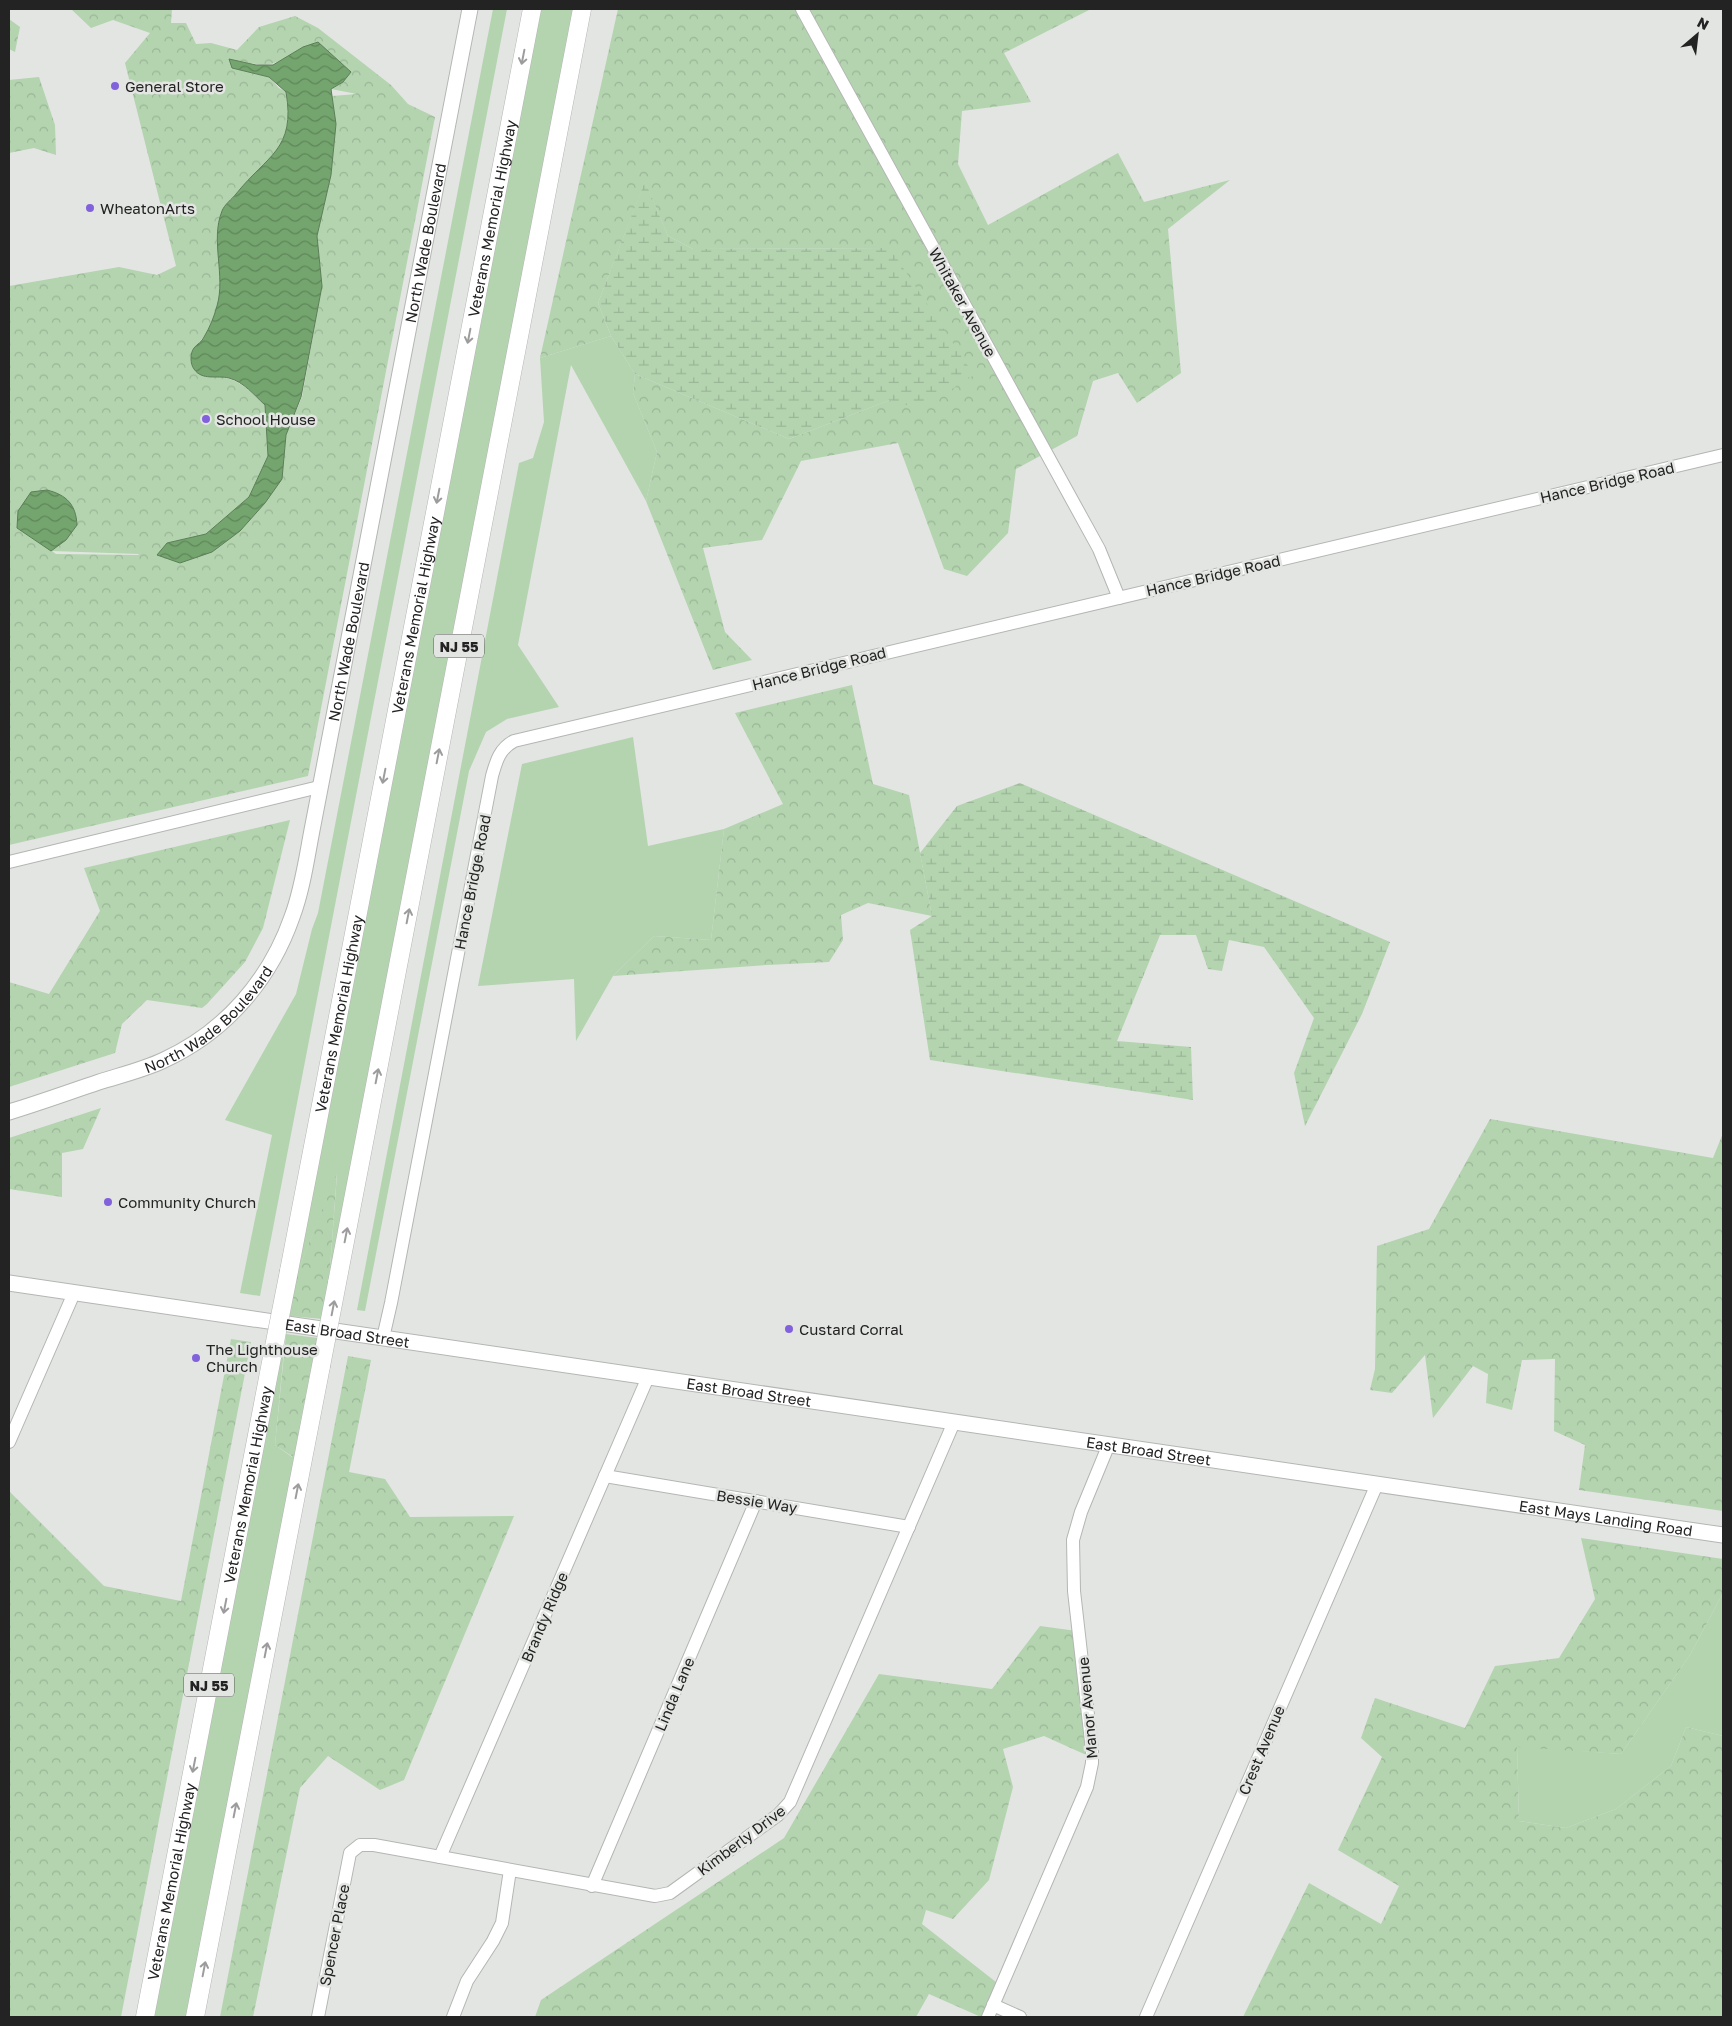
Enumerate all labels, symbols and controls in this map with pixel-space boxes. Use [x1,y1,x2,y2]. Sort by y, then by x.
north arrow [1672,10,1722,60]
text: N [1695,13,1712,33]
one-way arrow [518,48,527,64]
place label: General Store [125,77,224,95]
marker: General Store [109,80,121,92]
street label: Veterans Memorial Highway [464,117,520,319]
street label: North Wade Boulevard [401,162,449,324]
place label: WheatonArts [100,199,195,217]
marker: WheatonArts [84,202,96,214]
street label: Whitaker Avenue [926,244,1000,360]
one-way arrow [463,328,473,344]
place label: School House [216,410,316,428]
marker: School House [200,413,212,425]
street label: Hance Bridge Road [1538,458,1676,506]
one-way arrow [433,488,442,504]
street label: Veterans Memorial Highway [387,514,443,715]
street label: Hance Bridge Road [1144,551,1282,599]
street label: North Wade Boulevard [324,560,372,723]
road number: NJ 55 [434,634,484,658]
street label: Hance Bridge Road [750,643,888,693]
one-way arrow [434,749,444,765]
one-way arrow [378,767,388,783]
street label: Hance Bridge Road [450,813,494,951]
one-way arrow [403,908,413,924]
street label: Veterans Memorial Highway [311,913,366,1114]
street label: North Wade Boulevard [142,962,276,1076]
one-way arrow [373,1068,382,1084]
place label: Community Church [118,1193,256,1211]
marker: Community Church [102,1196,114,1208]
one-way arrow [342,1228,352,1244]
one-way arrow [328,1300,338,1316]
street label: East Broad Street [284,1315,411,1351]
place label: Custard Corral [799,1320,904,1338]
marker: Custard Corral [783,1323,795,1335]
place label: The Lighthouse Church [206,1340,318,1375]
marker: The Lighthouse Church [190,1352,202,1364]
street label: East Broad Street [685,1374,813,1410]
street label: Veterans Memorial Highway [220,1384,275,1585]
street label: East Broad Street [1085,1433,1212,1469]
one-way arrow [293,1483,302,1499]
street label: Bessie Way [715,1486,799,1516]
street label: East Mays Landing Road [1518,1496,1694,1539]
street label: Brandy Ridge [517,1569,571,1665]
one-way arrow [219,1597,229,1613]
one-way arrow [262,1643,272,1659]
street label: Linda Lane [650,1654,698,1734]
street label: Manor Avenue [1074,1656,1100,1760]
road number: NJ 55 [184,1674,234,1696]
street label: Crest Avenue [1234,1702,1288,1797]
one-way arrow [188,1757,198,1773]
street label: Veterans Memorial Highway [143,1781,199,1982]
street label: Kimberly Drive [694,1801,789,1879]
one-way arrow [231,1802,241,1818]
street label: Spencer Place [315,1882,353,1987]
one-way arrow [200,1962,210,1978]

